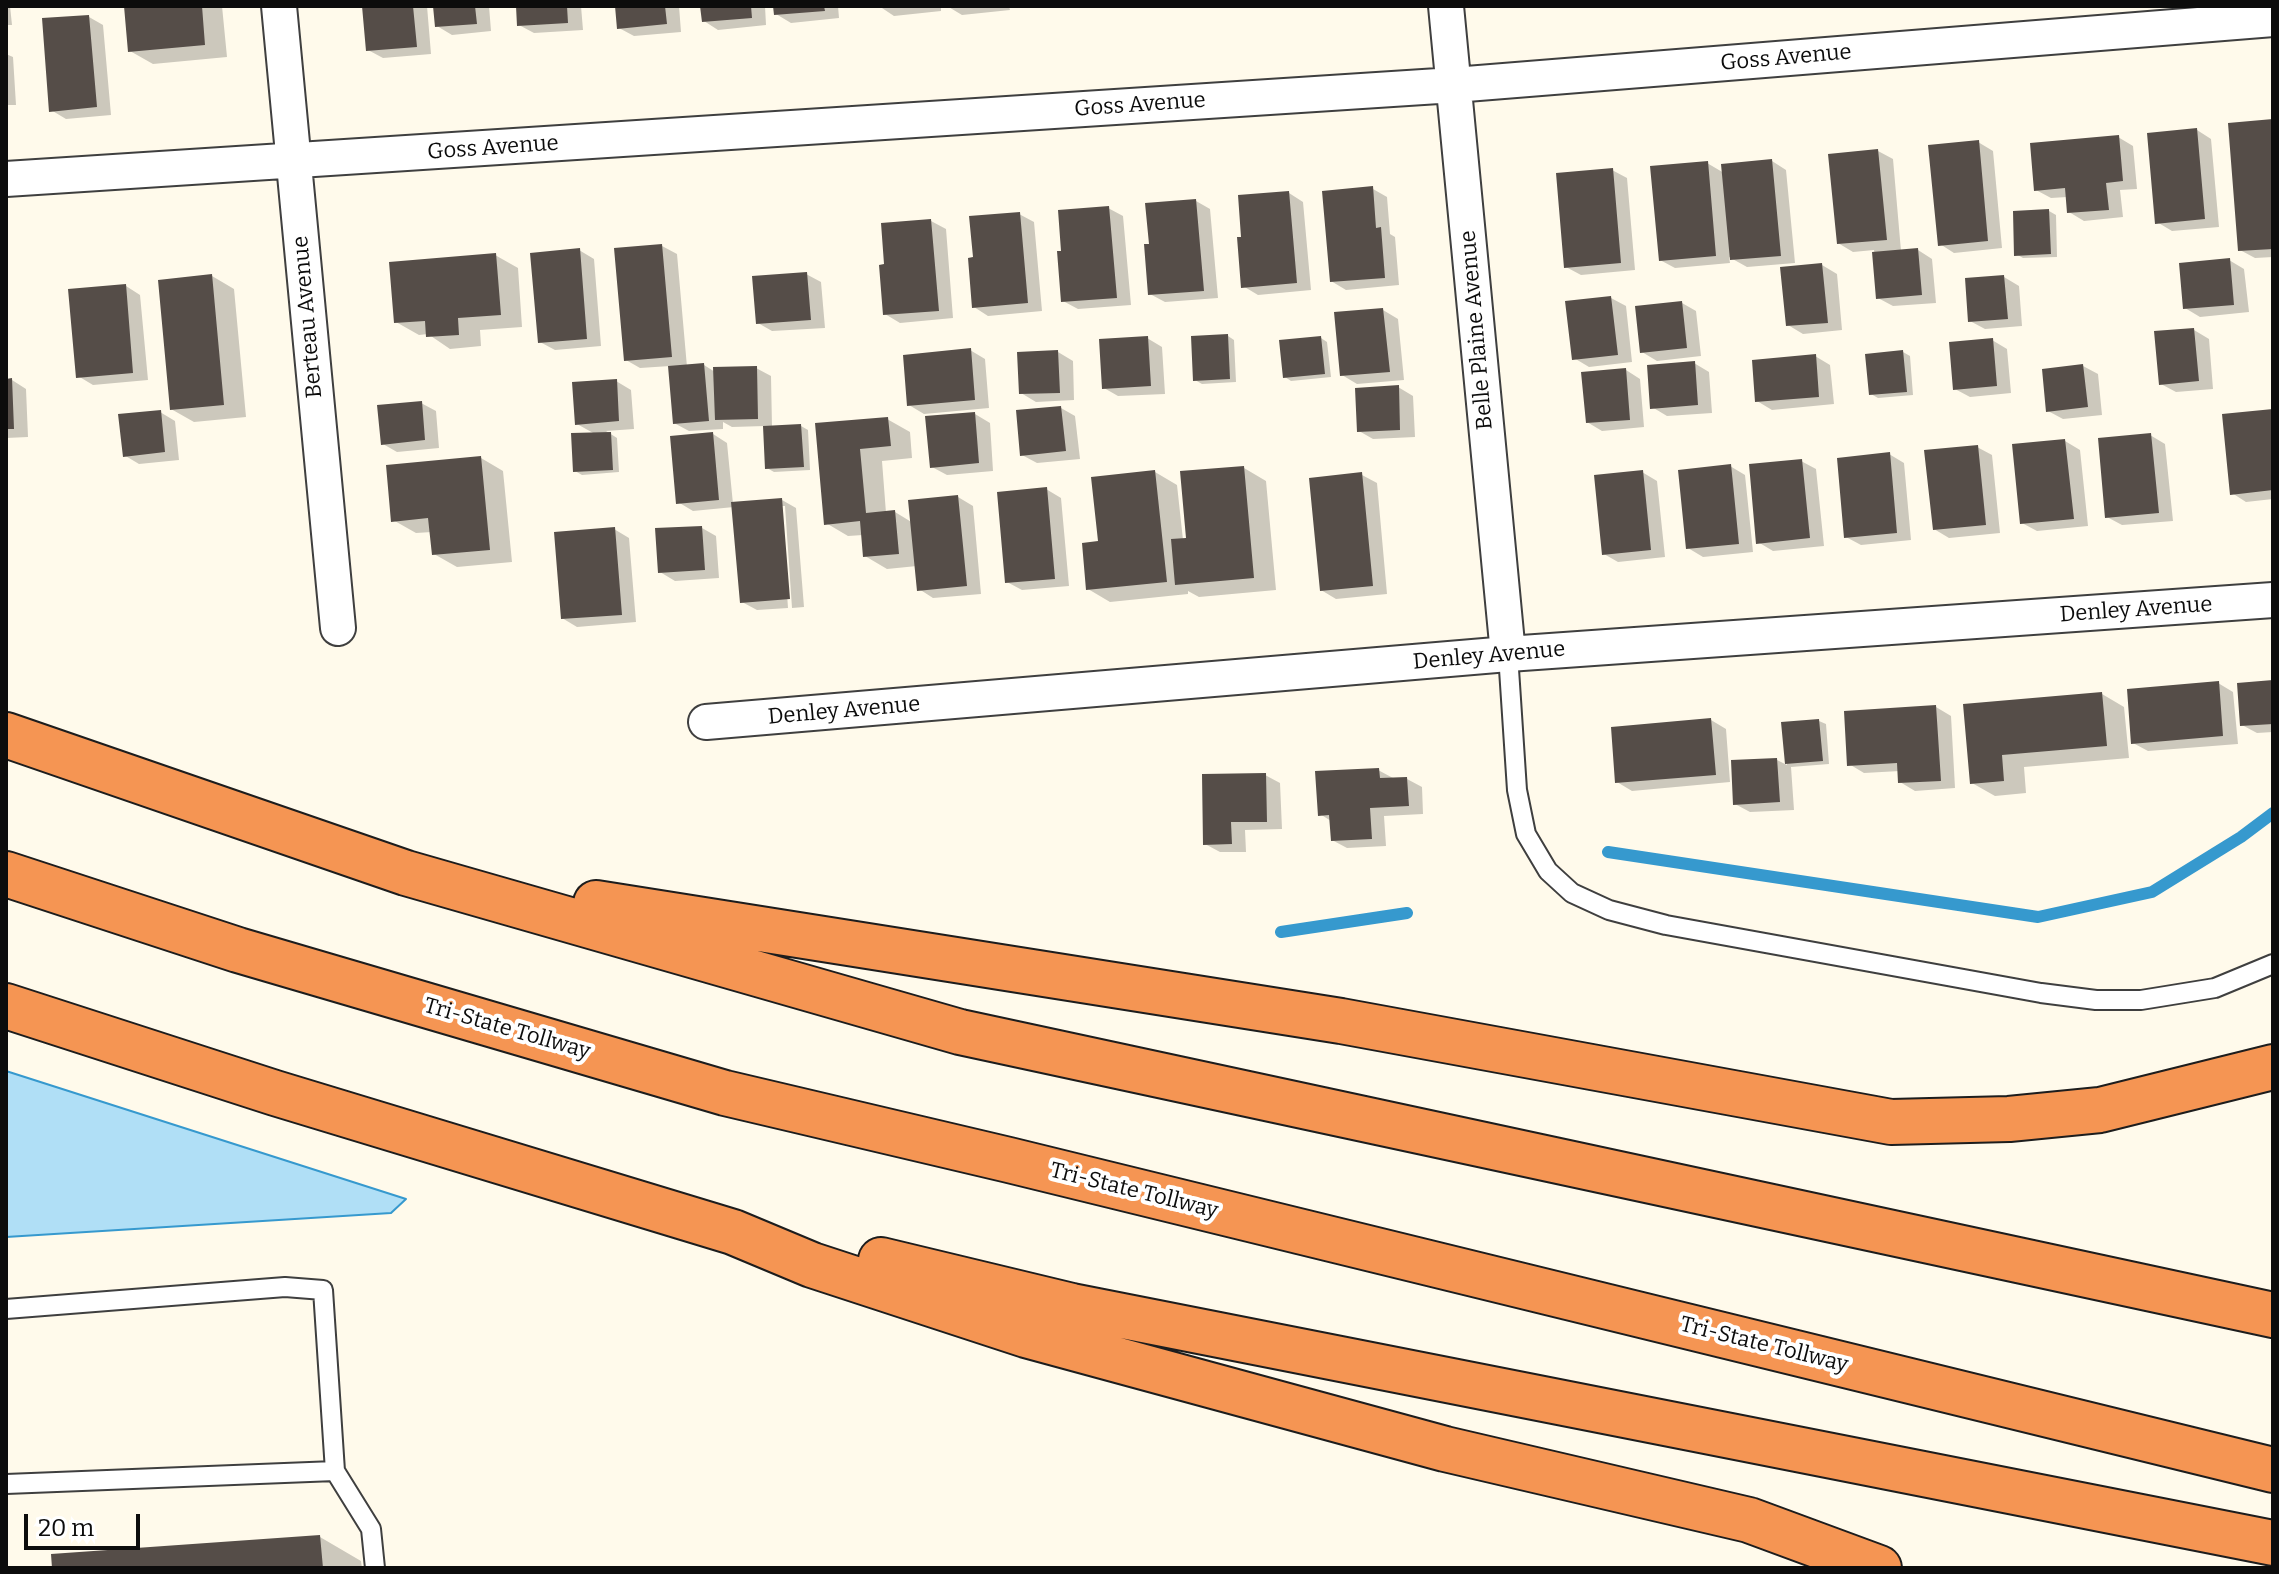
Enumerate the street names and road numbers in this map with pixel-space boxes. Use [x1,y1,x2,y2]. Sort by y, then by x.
street label: Goss Avenue [1719,39,1853,77]
street label: Goss Avenue [1073,87,1207,123]
street label: Goss Avenue [426,130,560,166]
street label: Belle Plaine Avenue [1455,229,1499,431]
street label: Berteau Avenue [288,235,328,399]
street label: Denley Avenue [2059,591,2213,629]
street label: Denley Avenue [1412,636,1566,676]
street label: Denley Avenue [767,691,921,731]
street label: Tri-State Tollway [421,993,593,1065]
street label: Tri-State Tollway [1047,1157,1221,1225]
street label: Tri-State Tollway [1677,1311,1851,1379]

